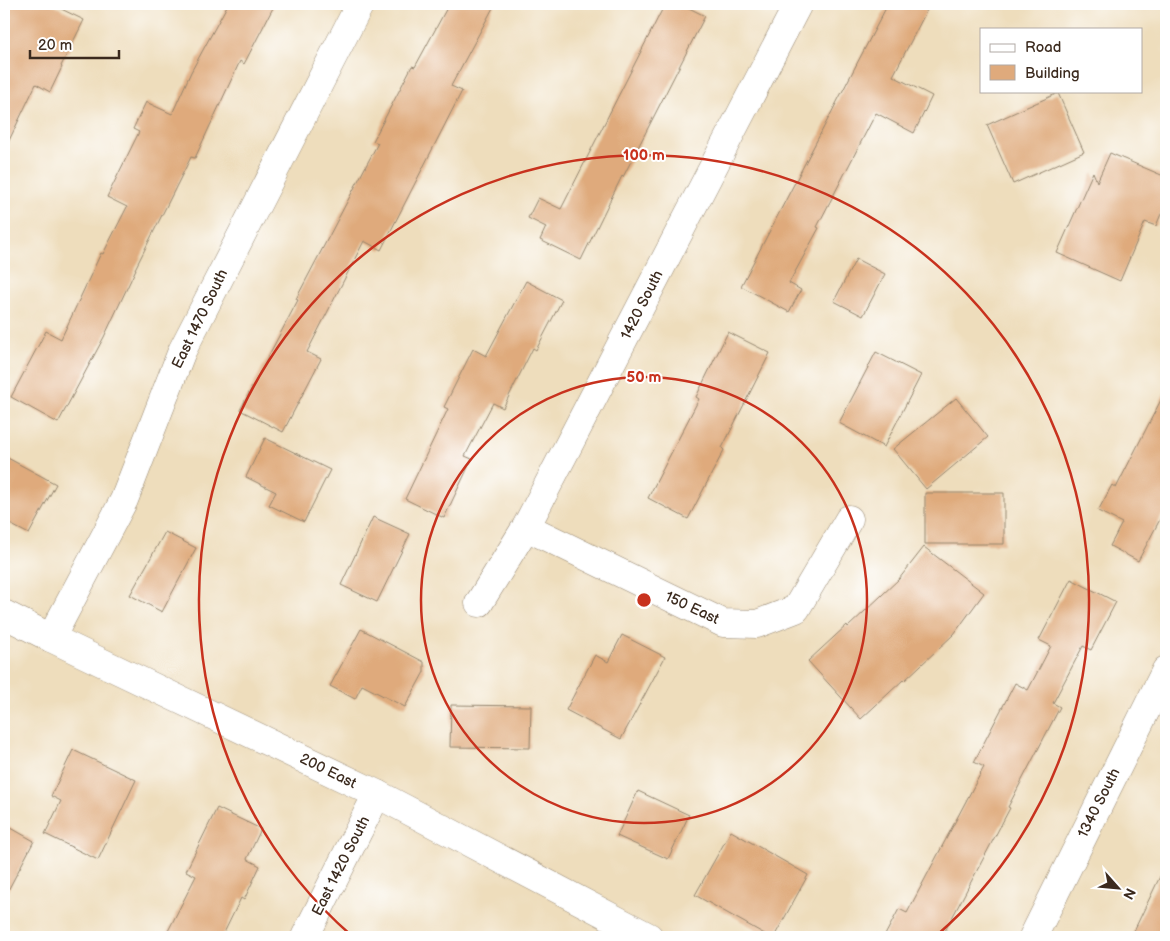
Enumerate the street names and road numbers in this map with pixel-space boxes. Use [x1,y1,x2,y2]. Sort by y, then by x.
street label: East 1470 South [168,266,232,372]
street label: 1420 South [616,267,668,343]
street label: 150 East [662,587,723,629]
street label: 200 East [296,749,360,793]
street label: 1340 South [1073,765,1125,841]
street label: East 1420 South [308,813,374,919]

